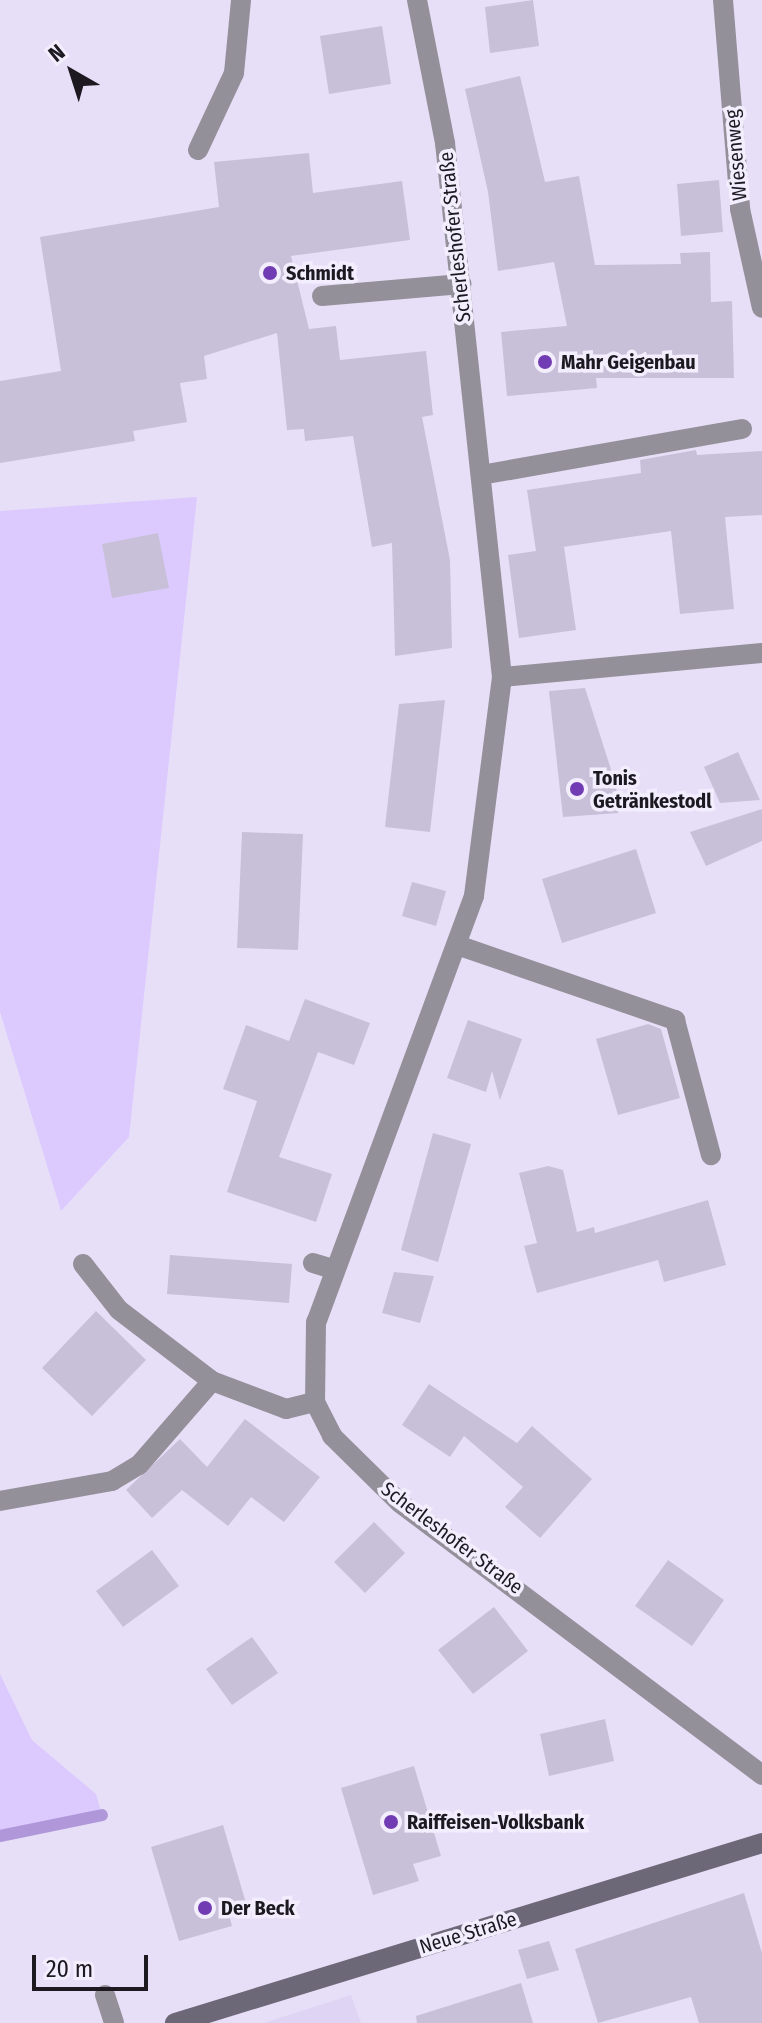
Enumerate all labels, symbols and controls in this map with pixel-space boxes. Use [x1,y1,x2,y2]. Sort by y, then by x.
north arrow [32,32,112,112]
text: N [43,38,70,68]
street label: Wiesenweg [720,109,752,201]
street label: Scherleshofer Straße [434,151,476,323]
place label: Schmidt [286,261,354,285]
marker: Schmidt [261,264,279,282]
place label: Mahr Geigenbau [561,350,696,374]
marker: Mahr Geigenbau [536,353,554,371]
place label: Tonis Getränkestodl [593,766,712,813]
marker: Tonis Getränkestodl [568,780,586,798]
street label: Scherleshofer Straße [376,1477,528,1599]
place label: Raiffeisen-Volksbank [407,1810,584,1834]
marker: Raiffeisen-Volksbank [382,1813,400,1831]
place label: Der Beck [221,1896,295,1920]
marker: Der Beck [196,1899,214,1917]
street label: Neue Straße [417,1907,519,1959]
scale bar [36,1939,152,1989]
text: 20 m [46,1955,93,1983]

